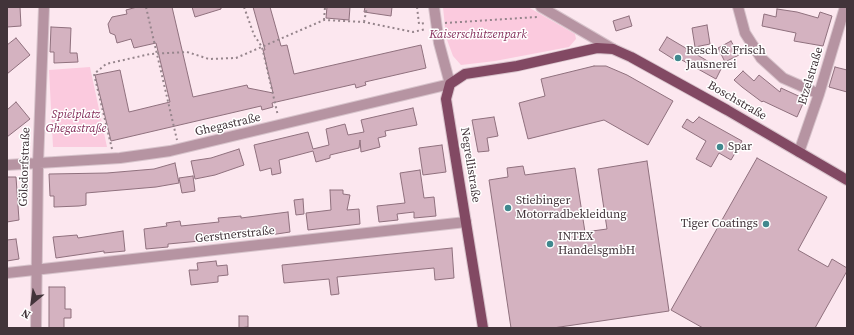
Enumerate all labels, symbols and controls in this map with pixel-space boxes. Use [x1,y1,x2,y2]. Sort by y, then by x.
park label: Kaiserschützenpark [429,28,527,42]
place label: Resch & Frisch Jausnerei [686,44,766,72]
street label: Etzelstraße [795,45,827,107]
marker: Resch & Frisch Jausnerei [673,53,683,63]
street label: Boschstraße [705,78,769,124]
park label: Spielplatz Ghegastraße [46,108,106,136]
street label: Ghegastraße [194,110,262,140]
street label: Negrellistraße [457,126,483,204]
street label: Gölsdorfstraße [16,127,34,207]
place label: Spar [728,140,752,154]
marker: Spar [715,142,725,152]
place label: Stiebinger Motorradbekleidung [516,194,626,222]
marker: Stiebinger Motorradbekleidung [503,203,513,213]
place label: Tiger Coatings [681,217,758,231]
marker: Tiger Coatings [761,219,771,229]
street label: Gerstnerstraße [194,224,276,246]
place label: INTEX HandelsgmbH [558,230,635,258]
marker: INTEX HandelsgmbH [545,239,555,249]
north arrow [12,283,52,323]
text: N [19,305,33,322]

